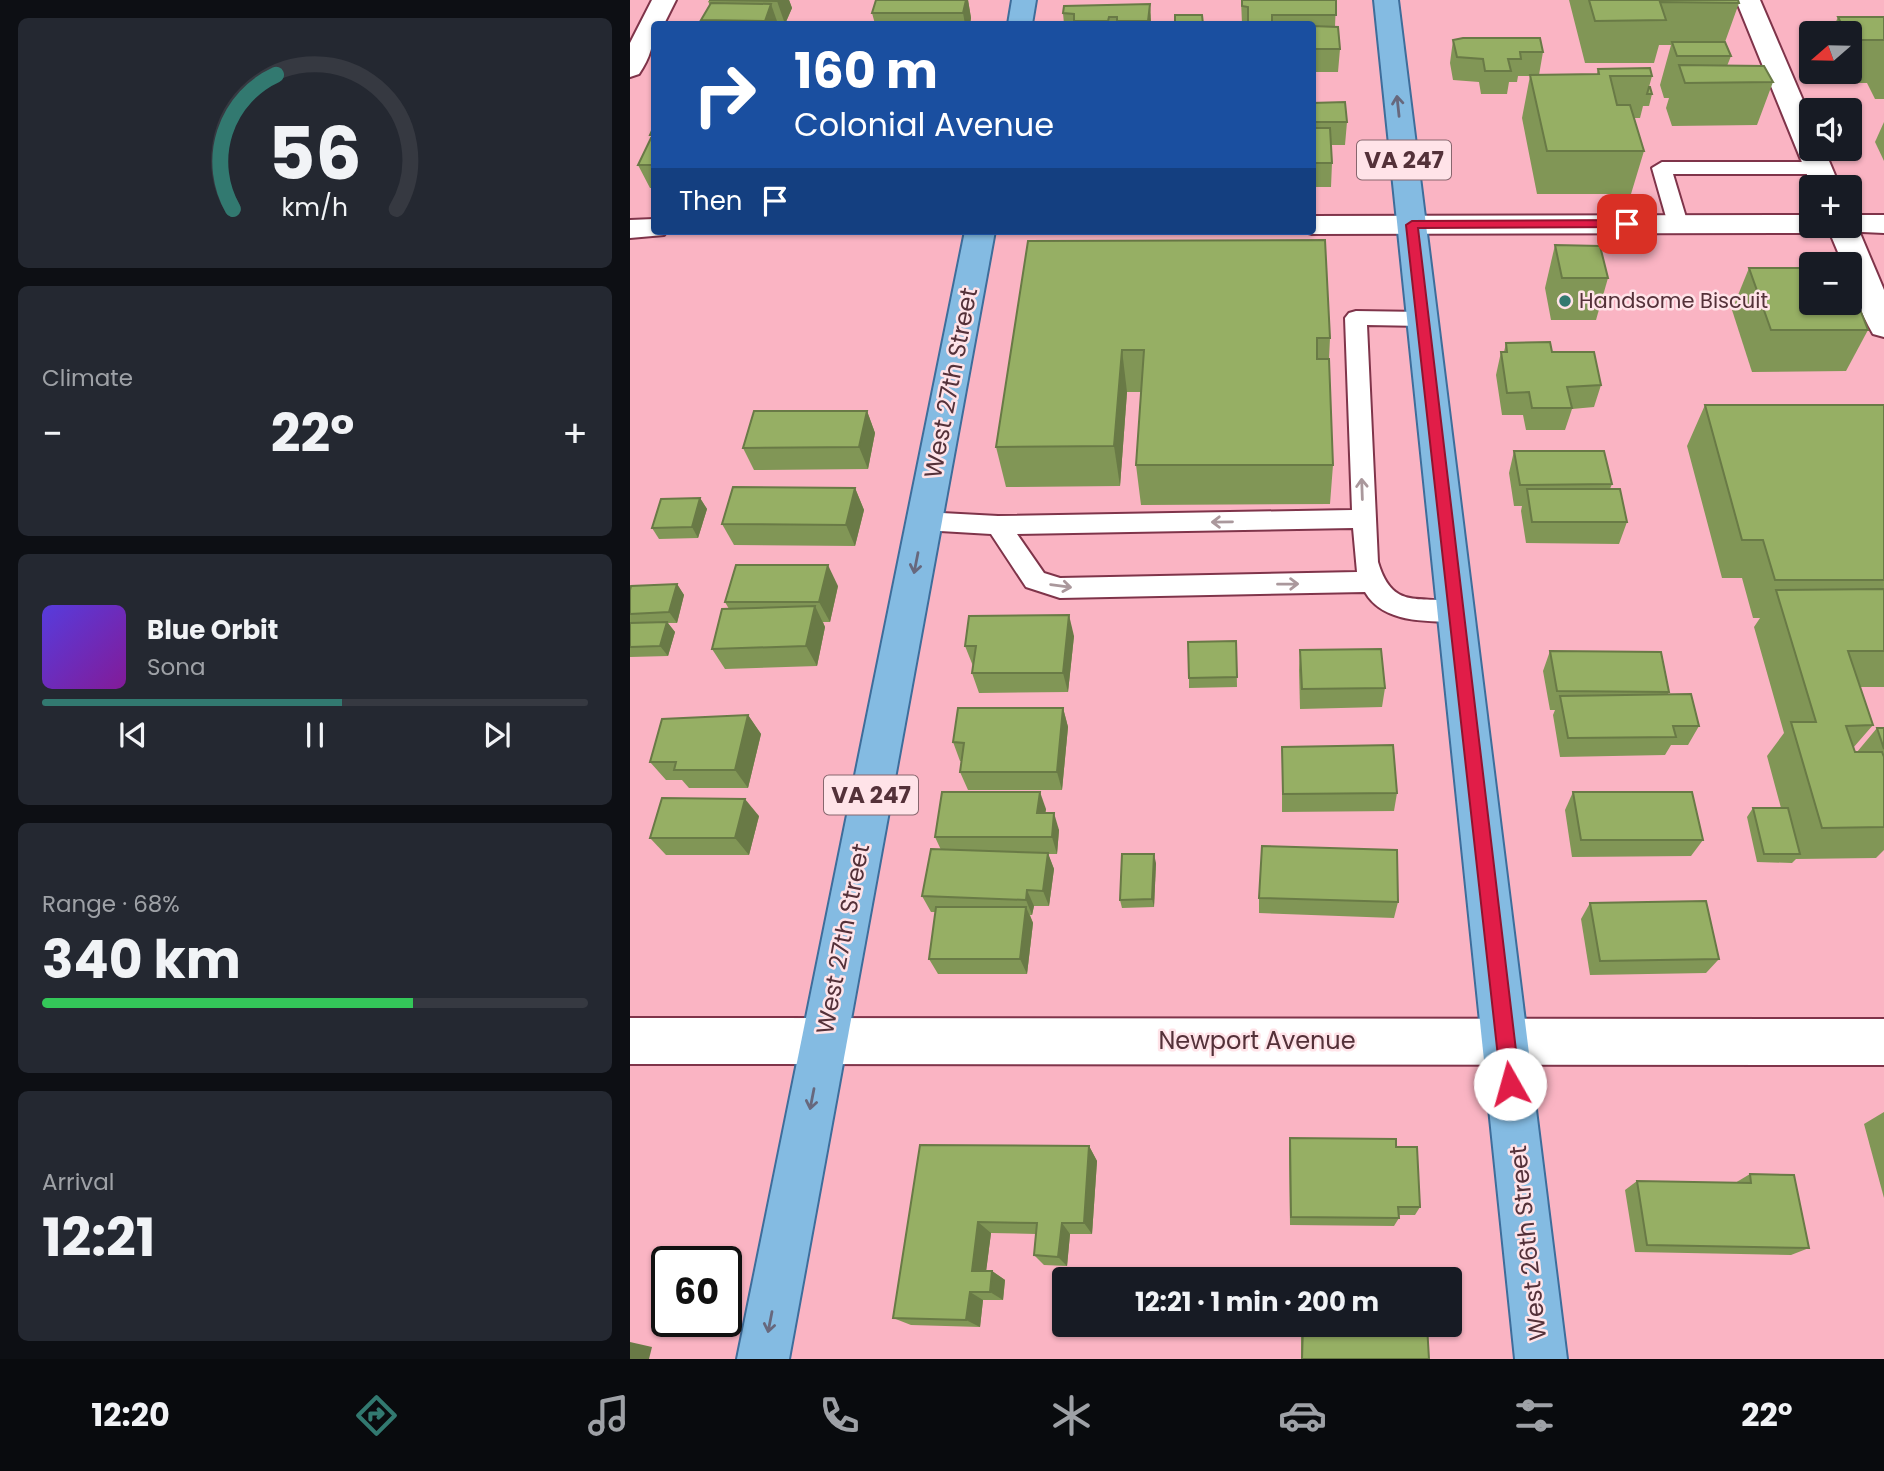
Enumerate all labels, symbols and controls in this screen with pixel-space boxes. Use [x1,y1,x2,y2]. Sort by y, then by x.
north arrow [1799,21,1862,84]
map controls [1799,21,1862,315]
text: 160 m [794,37,938,105]
icon: right [679,49,770,140]
one-way arrow [1392,95,1405,117]
button: sound [1799,98,1862,161]
text: Colonial Avenue [794,102,1054,147]
text: 56 [268,103,362,204]
road number: VA 247 [1357,140,1451,180]
button: + [1799,175,1862,238]
icon: arrive [756,182,794,220]
text: Then [679,183,742,219]
text: km/h [282,190,348,225]
pin [1597,194,1657,254]
icon: arrive [1608,205,1646,243]
button: − [1799,252,1862,315]
street label: West 27th Street [916,285,985,481]
place label: Handsome Biscuit [1579,286,1768,315]
marker: Handsome Biscuit [1557,293,1573,309]
text: Climate [42,362,133,394]
text: 22° [271,397,354,470]
text: − [42,407,63,460]
text: + [562,407,588,460]
one-way arrow [1356,478,1369,501]
one-way arrow [1211,515,1234,528]
one-way arrow [908,551,922,574]
one-way arrow [1276,577,1299,590]
one-way arrow [1049,580,1072,593]
text: Blue Orbit [147,612,278,648]
text: Sona [147,651,206,683]
icon: previous [114,716,152,754]
icon: pause [296,716,334,754]
icon: next [478,716,516,754]
road number: VA 247 [824,776,918,814]
street label: West 27th Street [808,841,877,1037]
text: Range · 68% [42,888,180,920]
text: 340 km [42,923,241,996]
street label: Newport Avenue [1158,1024,1356,1057]
position arrow [1473,1047,1547,1121]
one-way arrow [805,1087,819,1110]
street label: West 26th Street [1501,1144,1554,1342]
text: Arrival [42,1166,114,1198]
text: 12:21 [42,1201,155,1274]
speed limit sign: 60 [651,1246,742,1337]
text: 12:21 · 1 min · 200 m [1135,1284,1379,1320]
one-way arrow [763,1310,776,1333]
icon: directions [352,1391,401,1440]
icon: music [584,1391,633,1440]
icon: phone [815,1391,864,1440]
icon: climate [1047,1391,1096,1440]
icon: car [1278,1391,1327,1440]
icon: filters [1510,1391,1559,1440]
text: 12:20 [91,1392,170,1437]
text: 22° [1741,1392,1793,1437]

